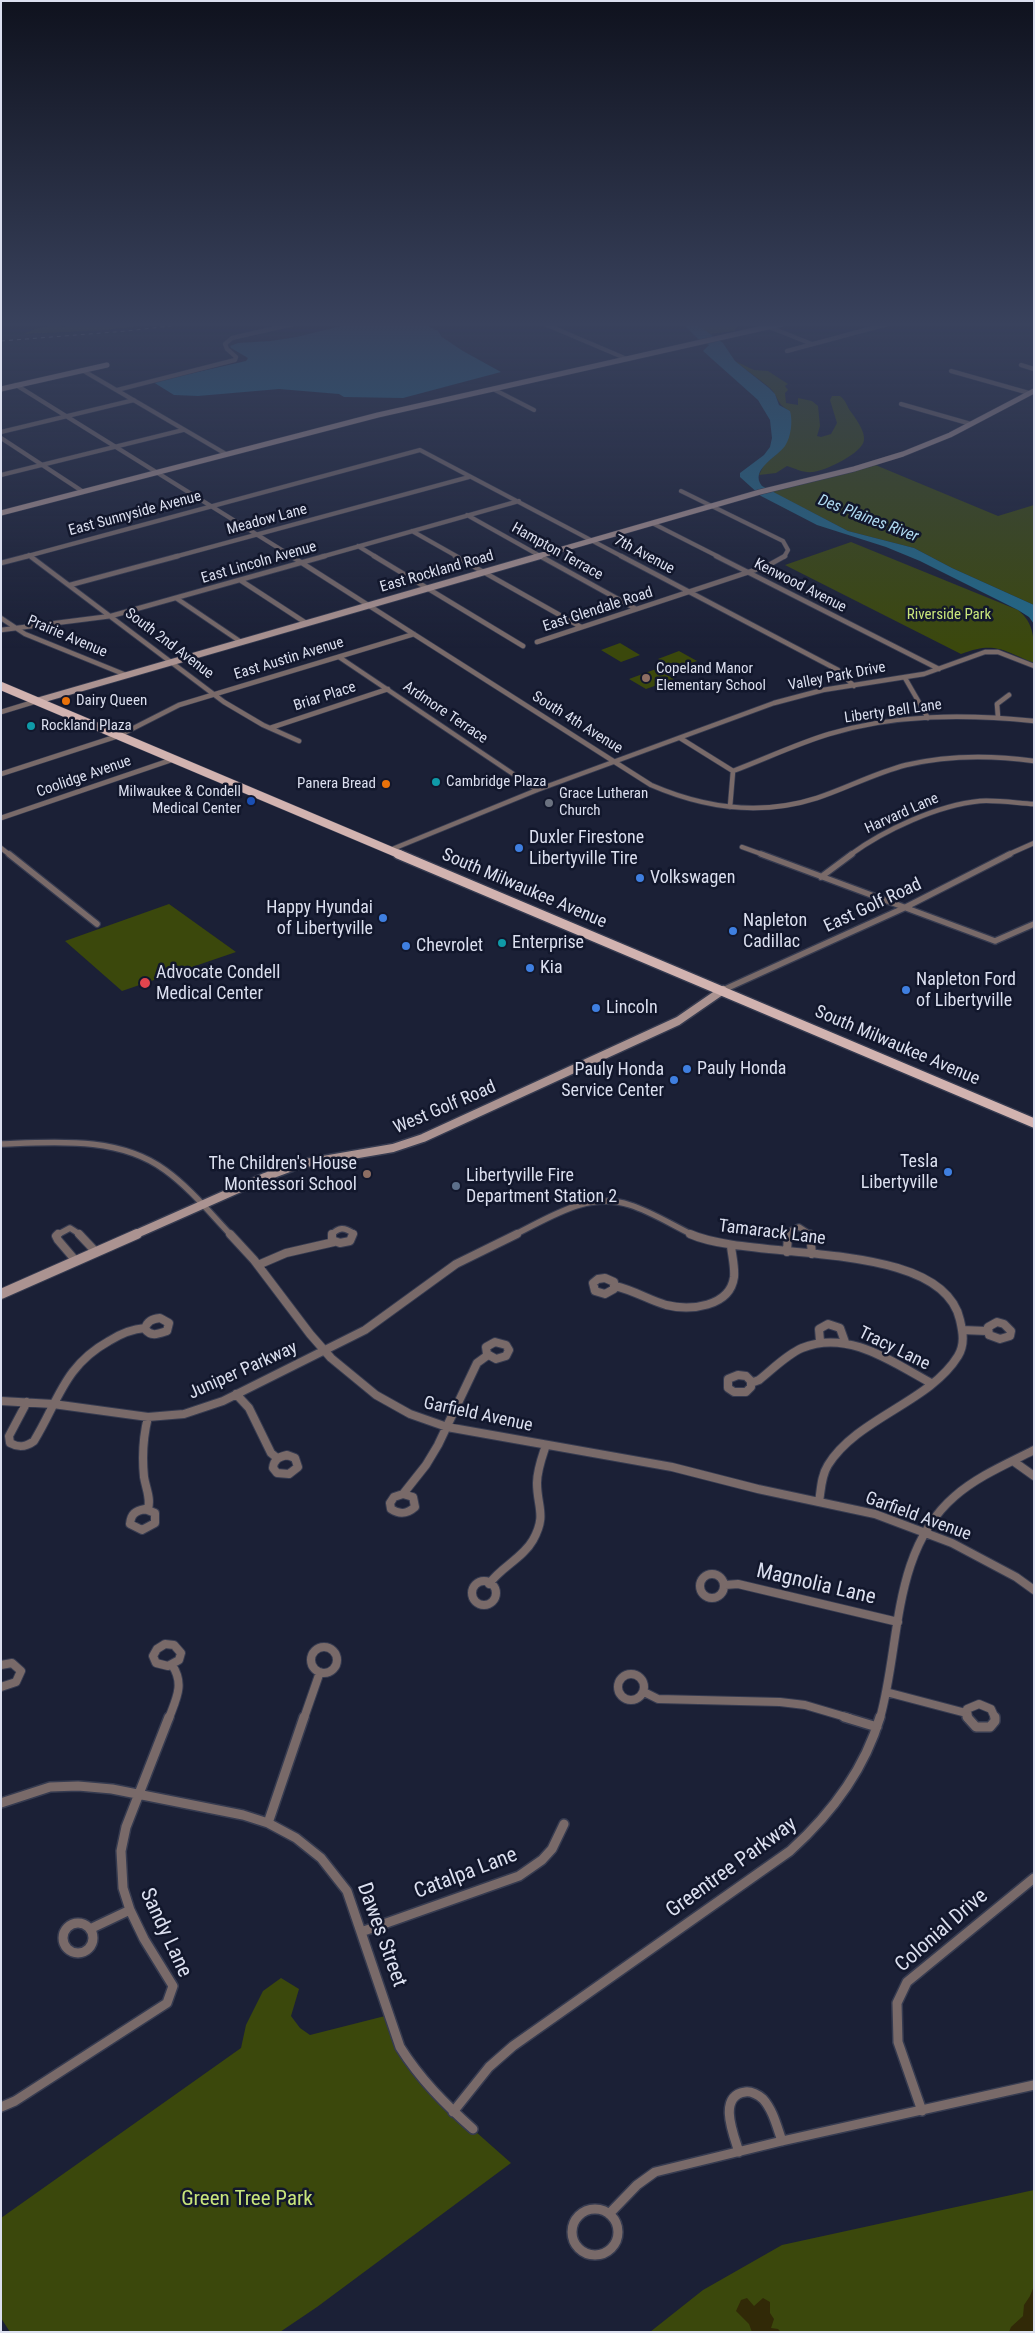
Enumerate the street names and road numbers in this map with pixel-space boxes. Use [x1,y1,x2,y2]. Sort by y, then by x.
street label: East Sunnyside Avenue [67,488,203,540]
street label: Meadow Lane [225,501,309,539]
street label: Hampton Terrace [508,519,606,585]
street label: 7th Avenue [611,532,677,578]
street label: East Lincoln Avenue [199,538,319,588]
street label: East Rockland Road [378,547,496,597]
street label: Kenwood Avenue [751,555,849,617]
street label: East Glendale Road [541,584,655,636]
street label: South 2nd Avenue [121,605,217,683]
street label: Prairie Avenue [24,612,110,662]
street label: East Austin Avenue [232,634,346,684]
street label: Valley Park Drive [787,659,887,695]
street label: Ardmore Terrace [399,678,491,748]
street label: Briar Place [292,679,358,715]
street label: South 4th Avenue [528,688,626,758]
street label: Liberty Bell Lane [843,696,943,728]
street label: Coolidge Avenue [34,752,134,802]
street label: Harvard Lane [862,790,942,838]
street label: South Milwaukee Avenue [438,845,610,933]
street label: East Golf Road [821,874,925,938]
street label: South Milwaukee Avenue [811,1002,983,1090]
street label: West Golf Road [390,1077,500,1139]
street label: Tamarack Lane [717,1216,827,1250]
street label: Tracy Lane [855,1322,933,1376]
street label: Juniper Parkway [185,1337,301,1405]
street label: Garfield Avenue [421,1393,535,1437]
street label: Garfield Avenue [862,1488,974,1546]
street label: Magnolia Lane [754,1559,878,1611]
street label: Greentree Parkway [662,1812,802,1924]
street label: Catalpa Lane [411,1843,521,1905]
street label: Dawes Street [350,1879,412,1991]
street label: Colonial Drive [891,1884,993,1978]
street label: Sandy Lane [133,1885,197,1981]

